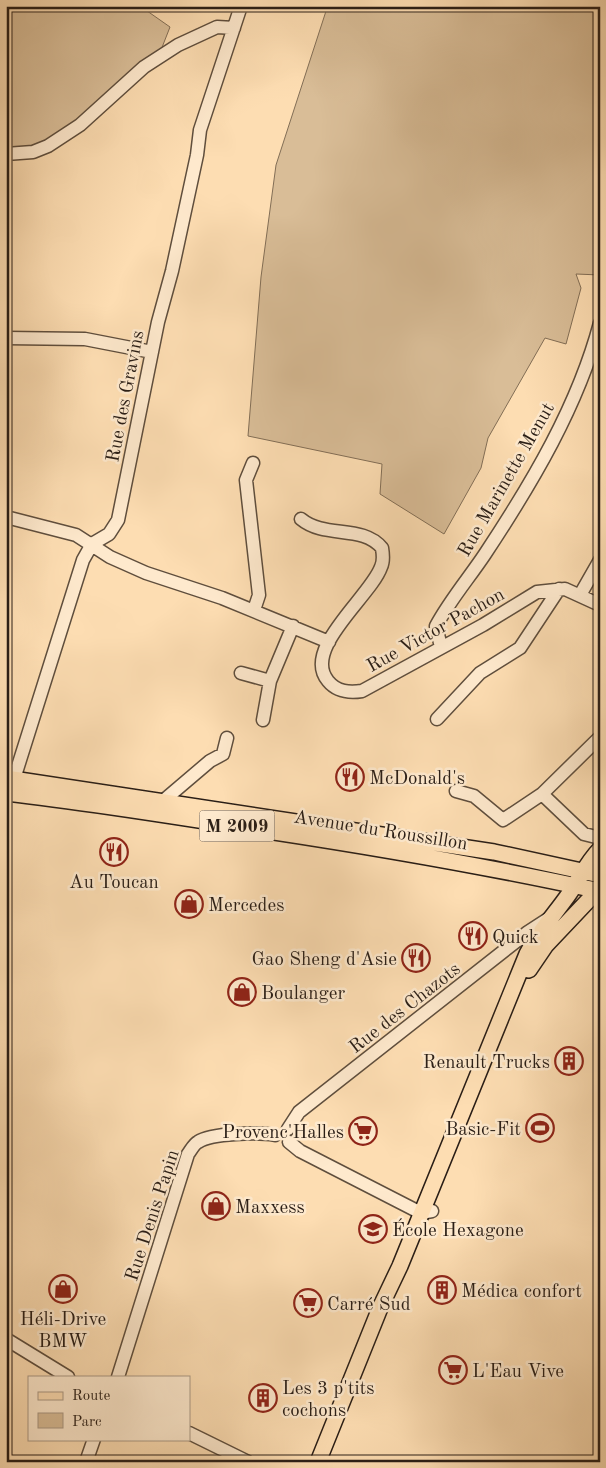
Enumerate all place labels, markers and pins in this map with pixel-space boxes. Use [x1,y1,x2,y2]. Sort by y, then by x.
restaurant icon: McDonald's [335,762,365,792]
place label: McDonald's [369,770,465,789]
restaurant icon: Au Toucan [99,837,129,867]
place label: Au Toucan [69,874,159,893]
shop icon: Mercedes [174,889,204,919]
place label: Mercedes [208,897,284,916]
restaurant icon: Quick [458,921,488,951]
place label: Quick [492,929,539,948]
restaurant icon: Gao Sheng d'Asie [401,943,431,973]
place label: Gao Sheng d'Asie [251,951,397,970]
shop icon: Boulanger [227,977,257,1007]
place label: Boulanger [261,985,345,1004]
building icon: Renault Trucks [554,1046,584,1076]
place label: Renault Trucks [423,1054,550,1073]
sports icon: Basic-Fit [525,1113,555,1143]
supermarket icon: Provenc'Halles [348,1116,378,1146]
place label: Basic-Fit [445,1121,521,1140]
place label: Provenc'Halles [222,1124,344,1143]
shop icon: Maxxess [201,1191,231,1221]
place label: Maxxess [235,1199,305,1218]
school or university icon: École Hexagone [358,1214,388,1244]
place label: École Hexagone [392,1218,524,1241]
shop icon: Héli-Drive BMW [48,1274,78,1304]
building icon: Médica confort [427,1275,457,1305]
place label: Médica confort [461,1283,582,1302]
supermarket icon: Carré Sud [293,1288,323,1318]
place label: Carré Sud [327,1296,411,1315]
place label: Héli-Drive BMW [20,1311,106,1352]
supermarket icon: L'Eau Vive [438,1355,468,1385]
place label: L'Eau Vive [472,1363,564,1382]
place label: Les 3 p'tits cochons [282,1380,374,1421]
building icon: Les 3 p'tits cochons [248,1383,278,1413]

